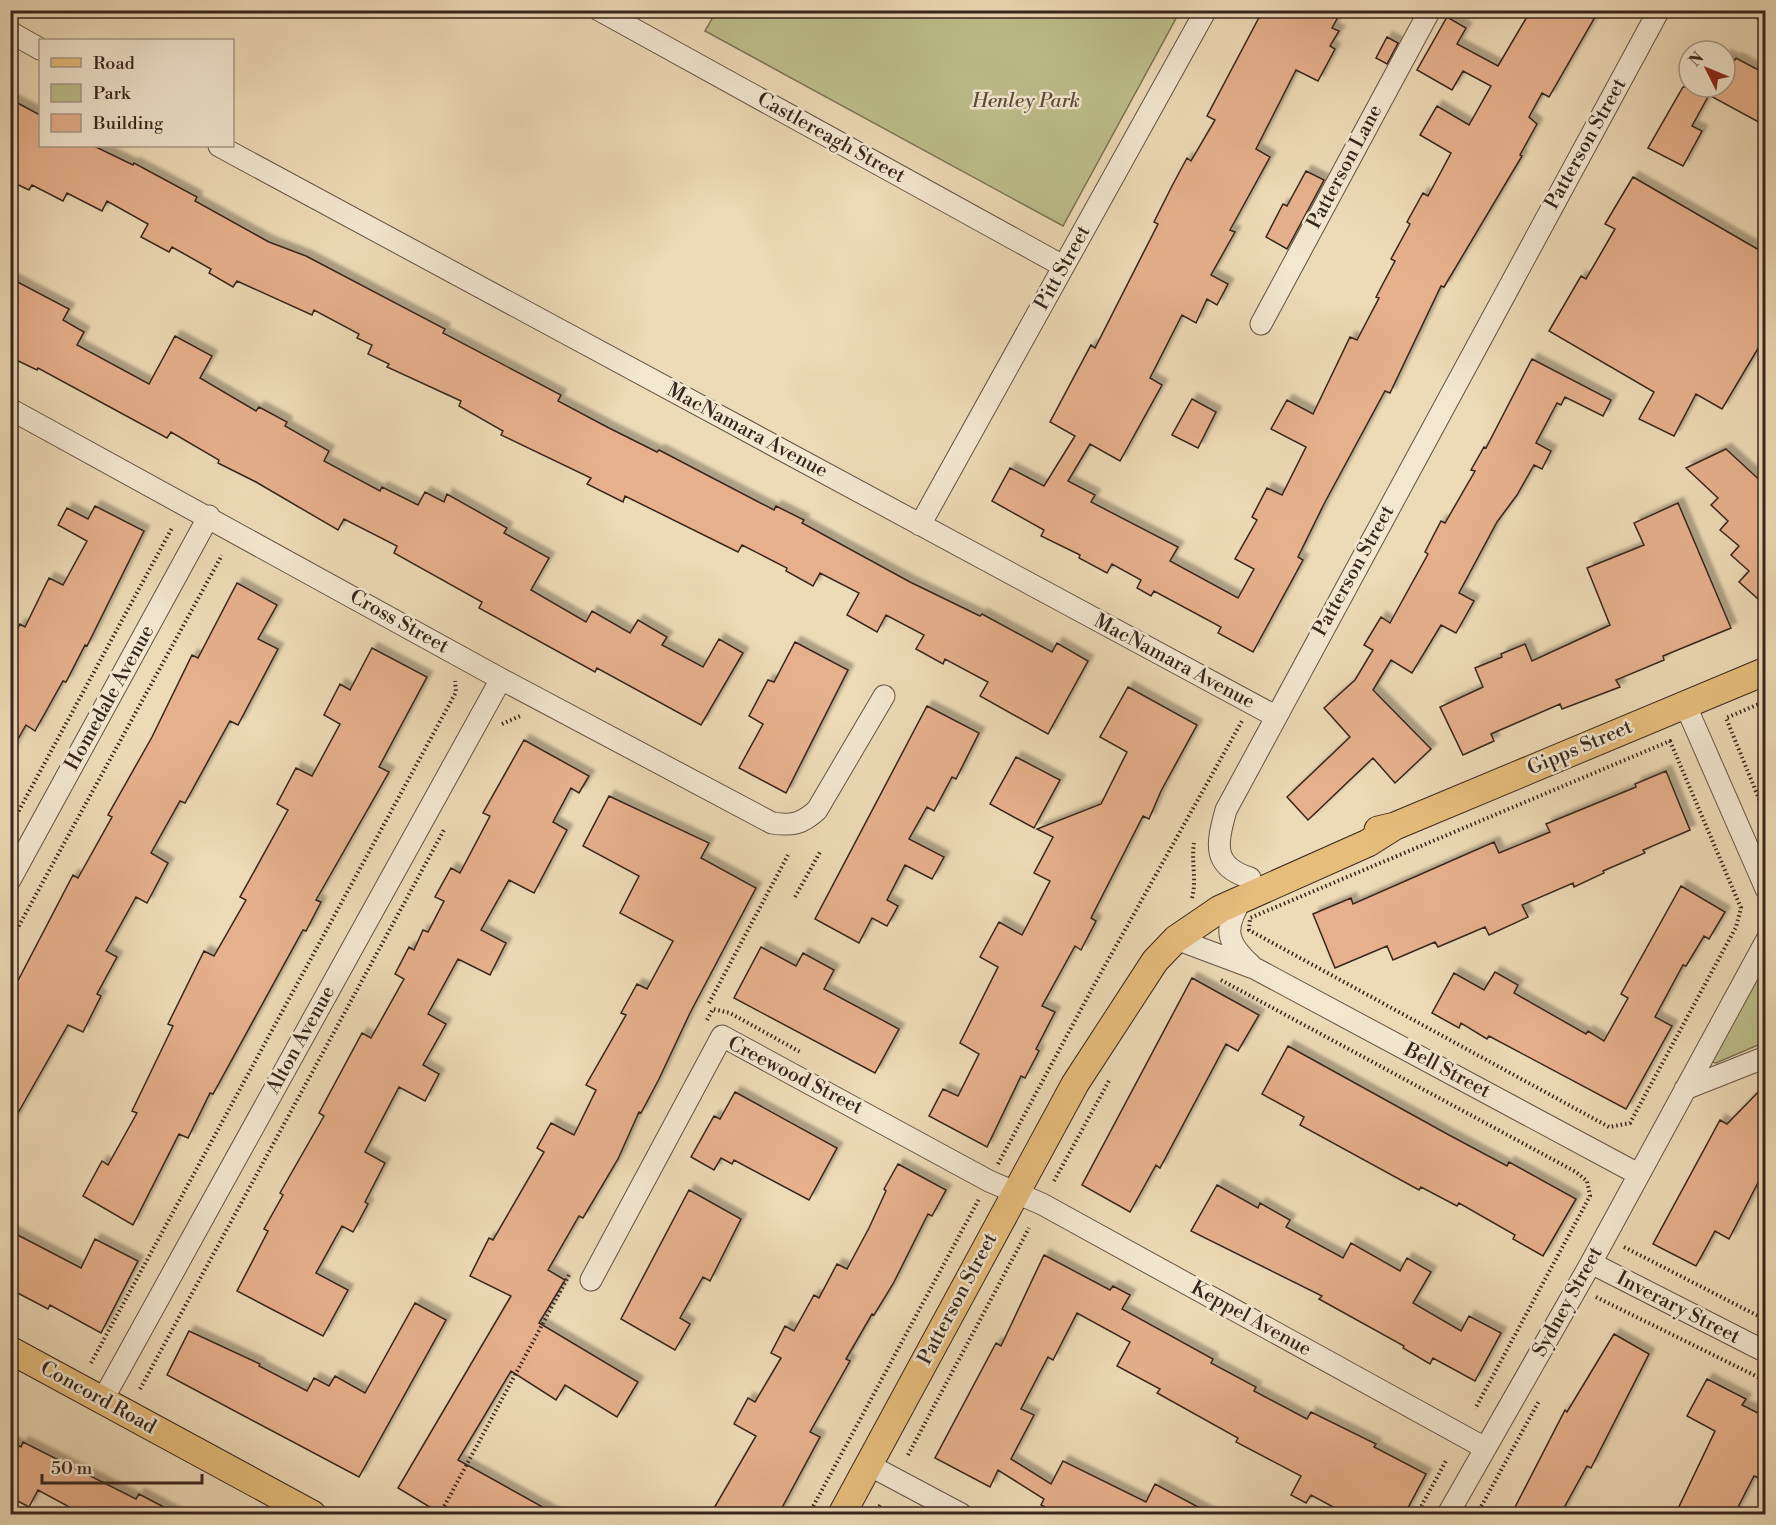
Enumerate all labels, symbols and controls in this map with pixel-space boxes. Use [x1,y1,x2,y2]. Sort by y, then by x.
legend [39,39,234,147]
north arrow [1677,39,1737,99]
text: N [1685,48,1709,71]
text: Road [93,52,136,75]
street label: Patterson Street [1540,74,1632,214]
text: Park [93,82,132,105]
street label: Castlereagh Street [753,87,909,189]
park label: Henley Park [971,89,1080,114]
street label: Patterson Lane [1302,101,1388,233]
text: Building [92,112,164,135]
street label: Pitt Street [1030,221,1096,315]
street label: MacNamara Avenue [662,378,832,484]
street label: Patterson Street [1308,501,1400,641]
street label: Cross Street [345,585,453,659]
street label: MacNamara Avenue [1089,609,1259,715]
street label: Homedale Avenue [60,621,160,775]
street label: Gipps Street [1524,715,1636,781]
street label: Alton Avenue [261,982,341,1099]
street label: Creewood Street [723,1031,867,1121]
street label: Bell Street [1399,1037,1495,1104]
street label: Patterson Street [913,1229,1003,1369]
street label: Sydney Street [1527,1243,1609,1361]
street label: Inverary Street [1612,1266,1744,1350]
street label: Keppel Avenue [1186,1276,1316,1362]
street label: Concord Road [36,1356,161,1440]
scale bar [42,1447,202,1485]
text: 50 m [51,1457,93,1480]

